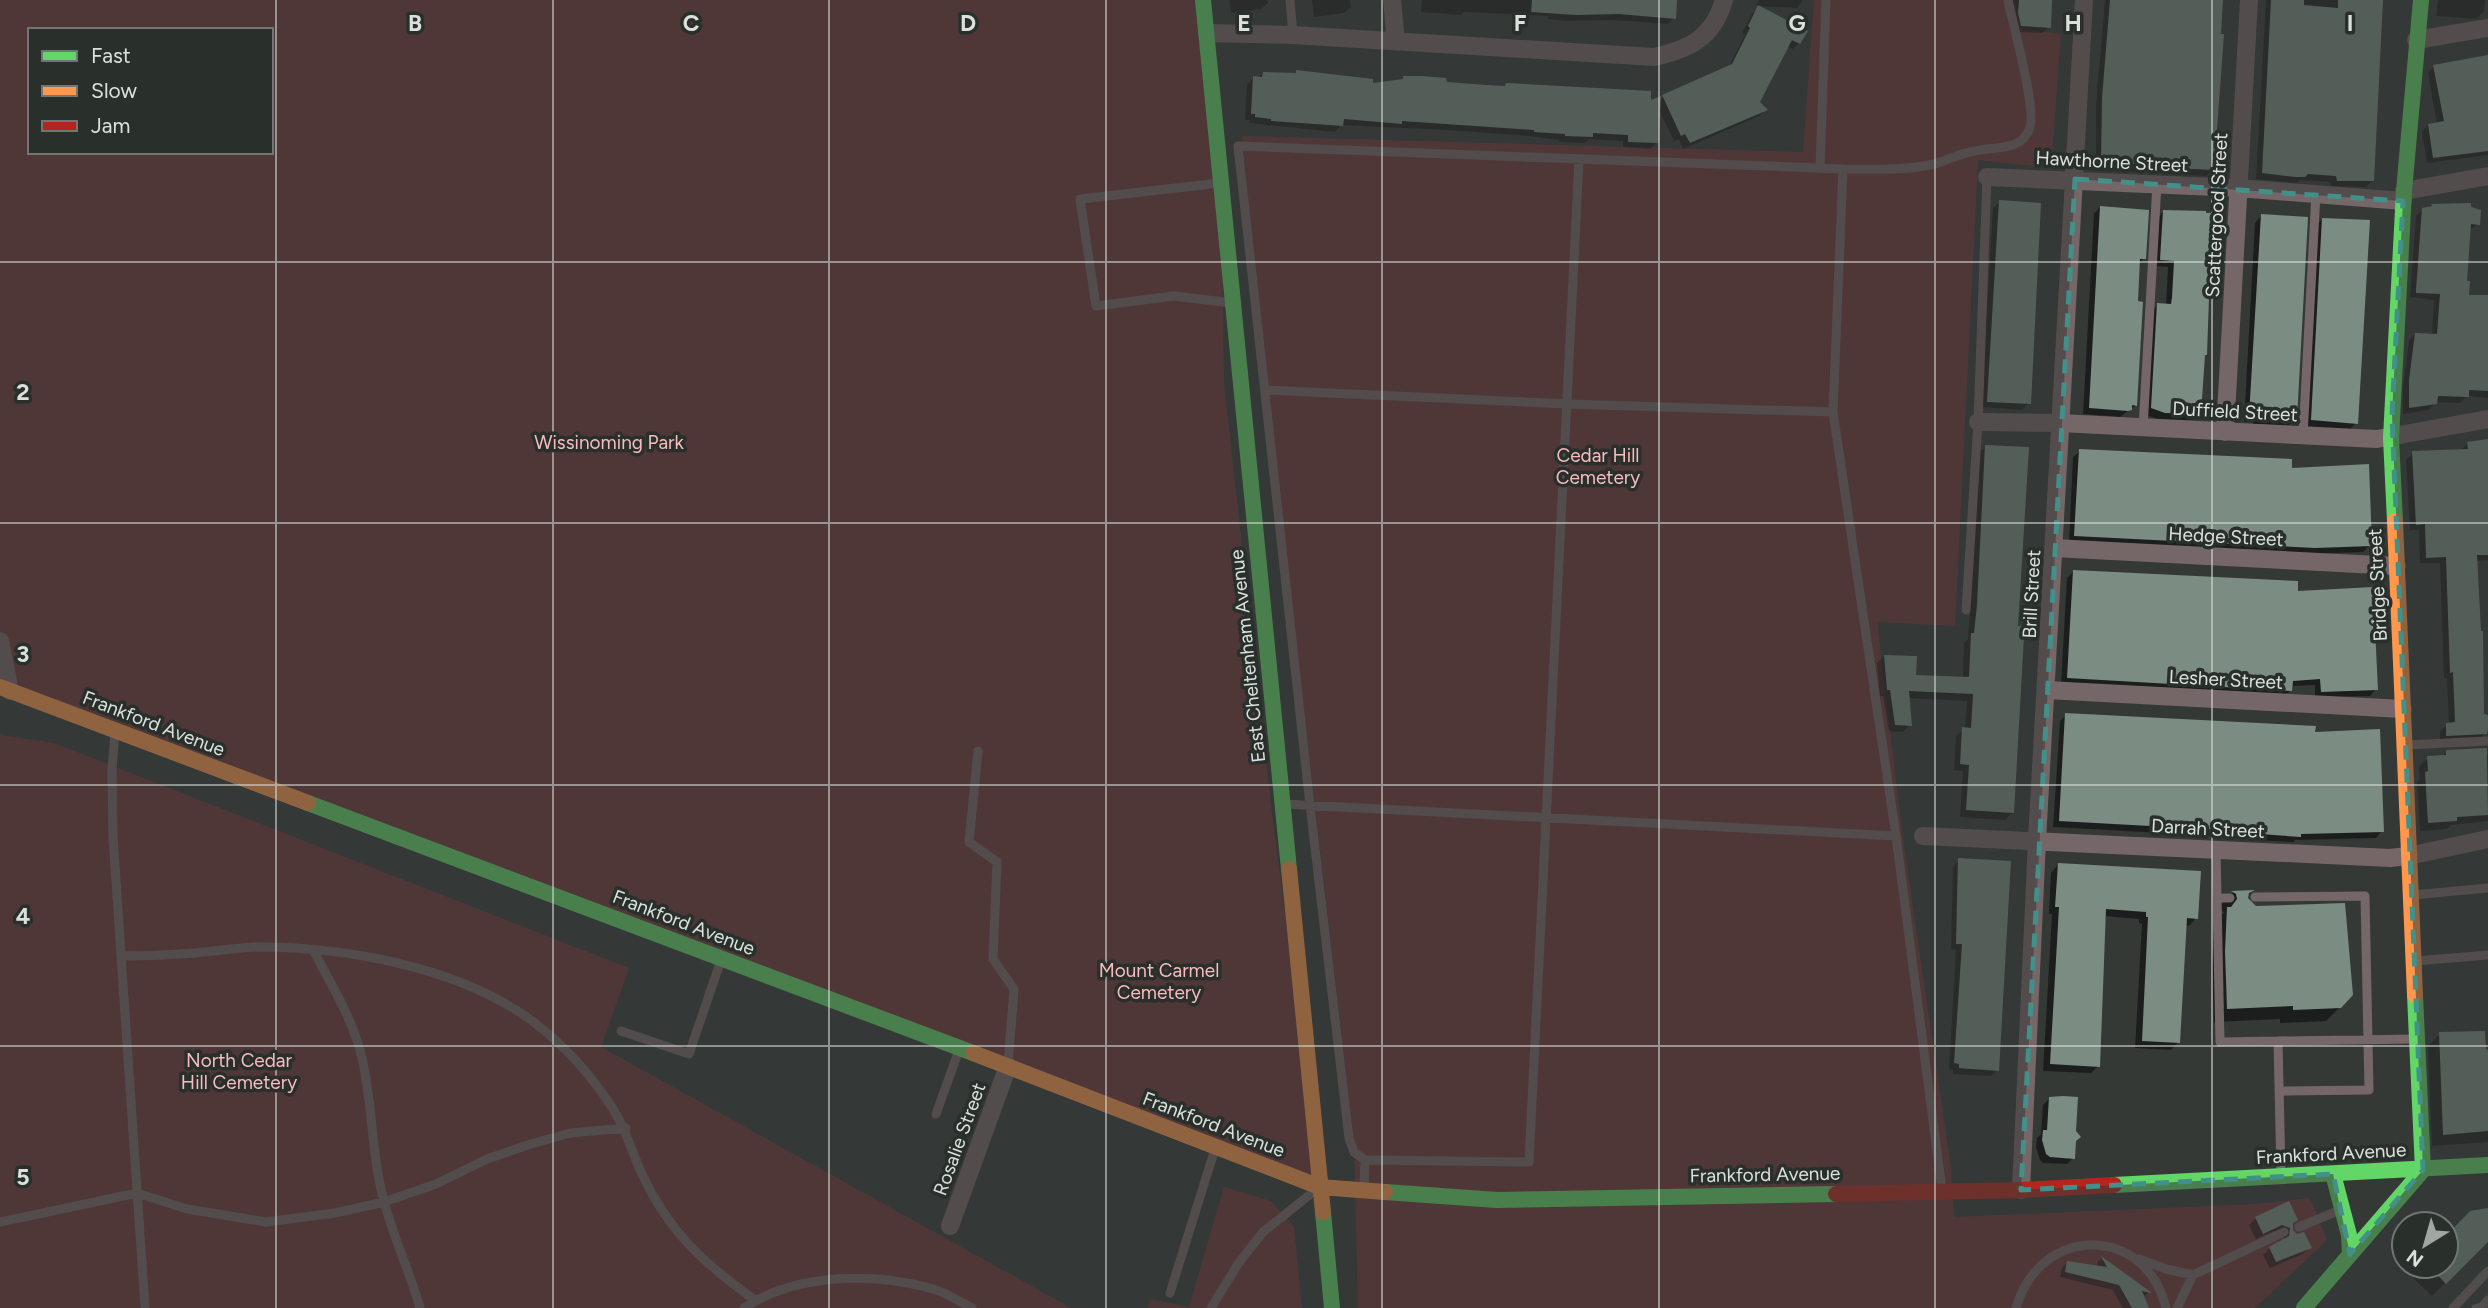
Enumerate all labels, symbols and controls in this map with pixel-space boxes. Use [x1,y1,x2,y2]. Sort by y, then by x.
text: B [408,9,422,37]
text: C [683,9,700,37]
text: D [960,9,976,37]
text: E [1237,9,1251,37]
text: F [1514,9,1527,37]
text: G [1788,9,1806,37]
text: H [2064,9,2082,37]
text: I [2347,9,2353,37]
legend [28,28,273,154]
text: Fast [91,43,131,68]
text: Slow [91,78,137,103]
text: Jam [91,113,130,138]
street label: Scattergood Street [2201,132,2232,298]
street label: Hawthorne Street [2035,146,2189,177]
text: 2 [16,378,30,406]
street label: Duffield Street [2172,397,2298,426]
park label: Wissinoming Park [534,431,685,454]
park label: Cedar Hill Cemetery [1556,444,1640,489]
street label: Hedge Street [2168,522,2284,551]
street label: Bridge Street [2363,528,2392,642]
street label: East Cheltenham Avenue [1225,548,1270,764]
street label: Brill Street [2018,549,2045,639]
text: 3 [17,640,29,668]
street label: Lesher Street [2168,665,2284,694]
street label: Frankford Avenue [79,686,228,761]
street label: Darrah Street [2151,814,2265,843]
street label: Frankford Avenue [609,885,758,960]
text: 4 [16,902,30,930]
park label: Mount Carmel Cemetery [1099,959,1219,1004]
park label: North Cedar Hill Cemetery [181,1049,297,1094]
street label: Rosalie Street [928,1080,991,1199]
street label: Frankford Avenue [1139,1087,1288,1162]
street label: Frankford Avenue [2255,1138,2407,1169]
street label: Frankford Avenue [1690,1162,1840,1187]
text: 5 [16,1163,30,1191]
north arrow [2390,1210,2460,1280]
text: N [2402,1245,2428,1272]

